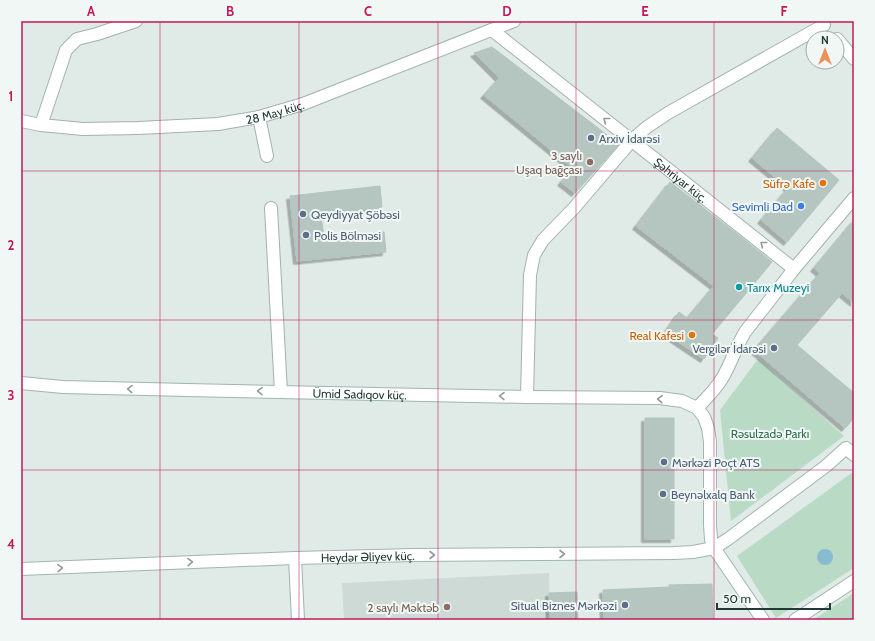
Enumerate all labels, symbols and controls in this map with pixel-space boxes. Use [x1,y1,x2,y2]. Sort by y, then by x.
text: A [87,3,96,19]
text: B [226,3,234,19]
text: C [364,3,372,19]
text: D [502,3,512,19]
text: E [641,3,649,19]
text: F [781,3,788,19]
north arrow [805,30,845,70]
text: N [821,33,829,47]
text: 1 [9,88,13,104]
street label: 28 May küç. [245,97,306,127]
one-way arrow [604,118,611,125]
place label: Arxiv İdarəsi [599,131,660,146]
marker: Arxiv İdarəsi [586,133,596,143]
place label: 3 saylı Uşaq bağçası [516,148,582,177]
street label: Şəhriyar küç. [651,154,711,205]
marker: 3 saylı Uşaq bağçası [585,157,595,167]
place label: Süfrə Kafe [763,176,815,191]
marker: Süfrə Kafe [818,178,828,188]
place label: Sevimli Dad [732,199,793,214]
marker: Sevimli Dad [796,201,806,211]
place label: Qeydiyyat Şöbəsi [311,207,400,222]
marker: Qeydiyyat Şöbəsi [298,209,308,219]
place label: Polis Bölməsi [314,228,381,243]
marker: Polis Bölməsi [301,230,311,240]
text: 2 [8,237,15,253]
one-way arrow [761,242,768,249]
place label: Tarıx Muzeyi [747,280,809,295]
marker: Tarıx Muzeyi [734,282,744,292]
place label: Real Kafesi [630,328,684,343]
marker: Real Kafesi [687,330,697,340]
place label: Vergilər İdarəsi [692,341,766,356]
marker: Vergilər İdarəsi [769,343,779,353]
one-way arrow [127,384,133,393]
street label: Ümid Sadıqov küç. [312,385,407,402]
text: 3 [7,387,15,403]
one-way arrow [257,387,263,395]
one-way arrow [499,392,505,401]
one-way arrow [657,394,663,403]
park label: Rəsulzadə Parkı [731,426,809,441]
place label: Mərkəzi Poçt ATS [672,455,760,470]
marker: Mərkəzi Poçt ATS [659,457,669,467]
place label: Beynəlxalq Bank [671,487,755,502]
marker: Beynəlxalq Bank [658,489,668,499]
text: 4 [7,536,15,552]
street label: Heydər Əliyev küç. [321,547,415,565]
one-way arrow [559,550,565,558]
one-way arrow [429,551,435,559]
one-way arrow [187,558,193,567]
one-way arrow [57,563,63,572]
scale bar [717,585,830,611]
text: 50 m [723,591,751,606]
place label: Situal Biznes Mərkəzi [511,598,617,613]
place label: 2 saylı Məktəb [367,600,439,615]
marker: Situal Biznes Mərkəzi [620,600,630,610]
marker: 2 saylı Məktəb [442,602,452,612]

